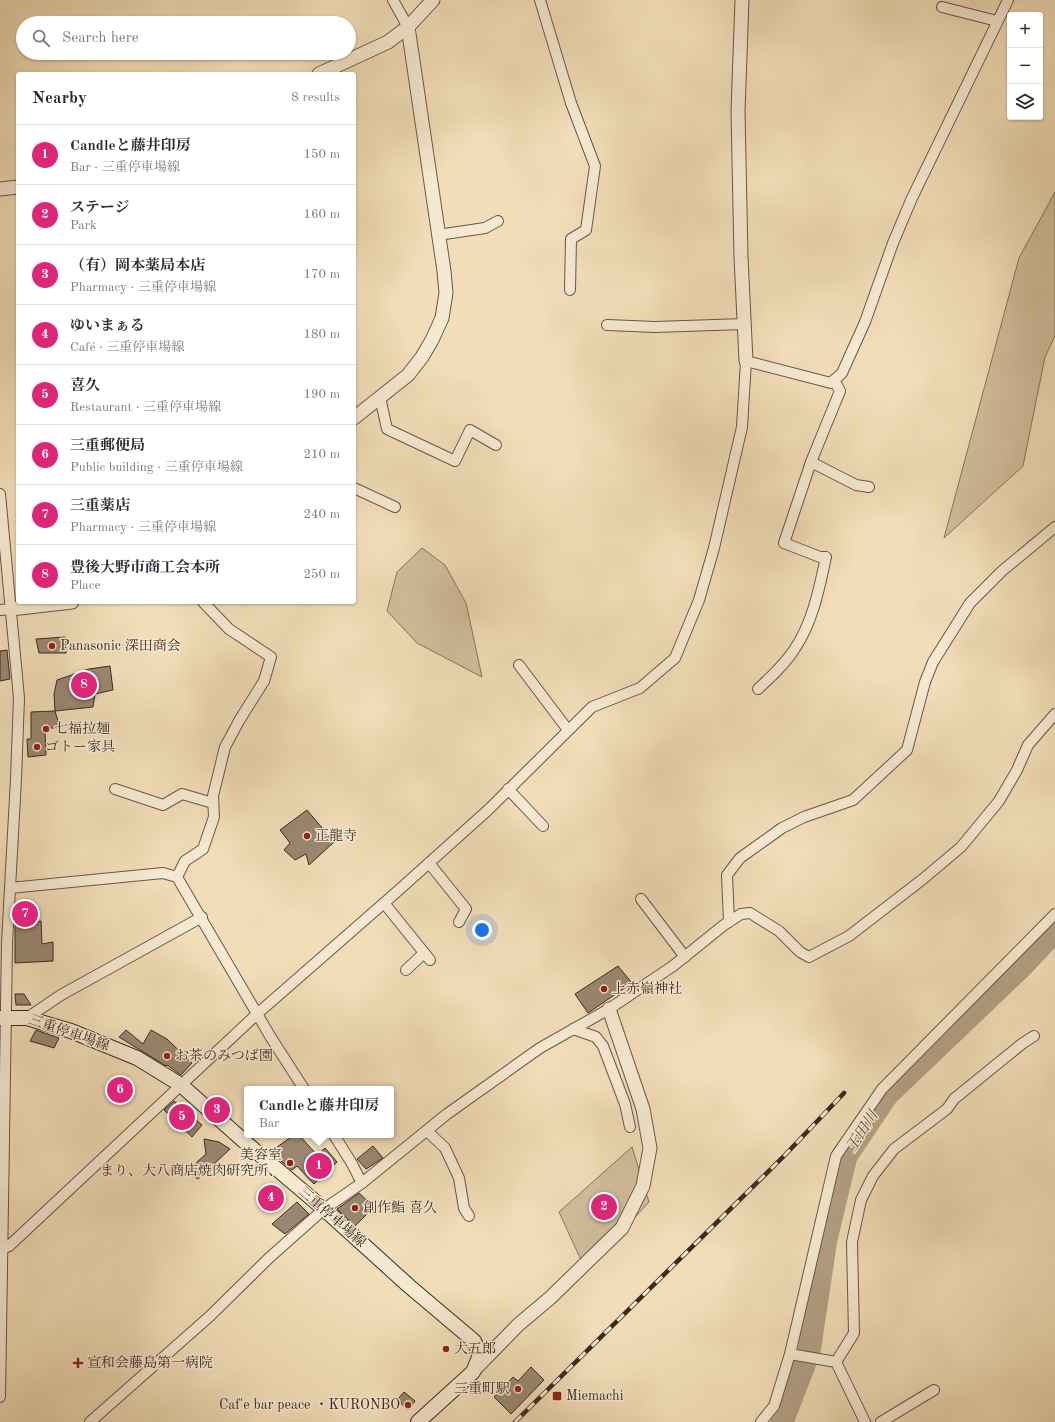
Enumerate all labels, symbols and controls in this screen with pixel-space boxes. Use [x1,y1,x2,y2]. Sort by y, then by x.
map controls [1007,12,1043,120]
button: + [1007,12,1043,48]
search box [16,16,356,60]
icon: search [30,27,52,49]
text: Search here [62,31,139,46]
button: − [1007,48,1043,84]
button: layers [1007,84,1043,120]
text: Nearby [32,90,87,107]
text: 8 results [291,91,340,104]
text: Candleと藤井印房 [70,139,191,154]
text: 1 [41,148,49,161]
text: 150 m [303,148,340,161]
text: Bar · 三重停車場線 [70,161,180,174]
text: ステージ [70,201,129,216]
text: 2 [41,208,49,221]
text: 160 m [303,208,340,221]
text: Park [70,219,97,232]
text: （有）岡本薬局本店 [70,259,205,274]
text: 3 [41,268,49,281]
text: 170 m [303,268,340,281]
text: Pharmacy · 三重停車場線 [70,281,216,294]
text: ゆいまぁる [70,319,145,334]
text: 4 [41,328,49,341]
text: 180 m [303,328,340,341]
text: Café · 三重停車場線 [70,341,184,354]
text: 喜久 [70,379,100,394]
text: 5 [41,388,49,401]
text: 190 m [303,388,340,401]
text: Restaurant · 三重停車場線 [70,401,221,414]
text: 三重郵便局 [70,439,145,454]
text: 6 [41,448,49,461]
text: 210 m [303,448,340,461]
text: Public building · 三重停車場線 [70,461,243,474]
text: 三重薬店 [70,499,130,514]
text: 7 [41,508,49,521]
text: 240 m [303,508,340,521]
text: Pharmacy · 三重停車場線 [70,521,216,534]
text: 豊後大野市商工会本所 [70,561,220,576]
text: 8 [41,568,49,581]
text: 250 m [303,568,340,581]
text: Place [70,579,100,592]
place label: Panasonic 深田商会 [60,638,181,653]
marker: Panasonic 深田商会 [47,641,57,651]
pin: 8 [71,670,97,700]
place label: 七福拉麺 [54,721,110,736]
marker: 七福拉麺 [41,724,51,734]
place label: ゴトー家具 [45,739,115,754]
marker: ゴトー家具 [32,742,42,752]
place label: 正龍寺 [315,828,357,843]
marker: 正龍寺 [302,831,312,841]
pin: 7 [12,899,38,929]
your location [472,920,492,940]
place label: 上赤嶺神社 [612,981,682,996]
marker: 上赤嶺神社 [599,984,609,994]
street label: 三重停車場線 [27,1012,111,1053]
place label: お茶のみつば園 [175,1048,273,1063]
marker: お茶のみつば園 [162,1051,172,1061]
pin: 6 [107,1075,133,1105]
popup [244,1086,394,1138]
pin: 3 [204,1095,230,1125]
text: Candleと藤井印房 [259,1099,379,1114]
pin: 5 [169,1102,195,1132]
water label: 玉田川 [843,1106,883,1155]
text: Bar [259,1117,279,1130]
place label: 美容室 まり、大八商店焼肉研究所、 [100,1147,282,1178]
pin: 1 [306,1151,332,1181]
marker: 美容室 まり、大八商店焼肉研究所、 [285,1158,295,1168]
pin: 4 [258,1183,284,1213]
street label: 三重停車場線 [296,1183,369,1250]
pin: 2 [591,1192,617,1222]
place label: 創作鮨 喜久 [363,1200,437,1215]
marker: 創作鮨 喜久 [350,1203,360,1213]
place label: 大五郎 [454,1341,496,1356]
marker: 大五郎 [441,1344,451,1354]
place label: 宣和会藤島第一病院 [87,1355,213,1370]
marker: 宣和会藤島第一病院 [72,1357,84,1369]
place label: 三重町駅 [454,1381,510,1396]
marker: 三重町駅 [513,1384,523,1394]
place label: Miemachi [566,1389,624,1403]
marker: Miemachi [551,1390,563,1402]
place label: Caf'e bar peace ・KURONBO [219,1398,400,1412]
marker: Caf'e bar peace ・KURONBO [403,1400,413,1410]

